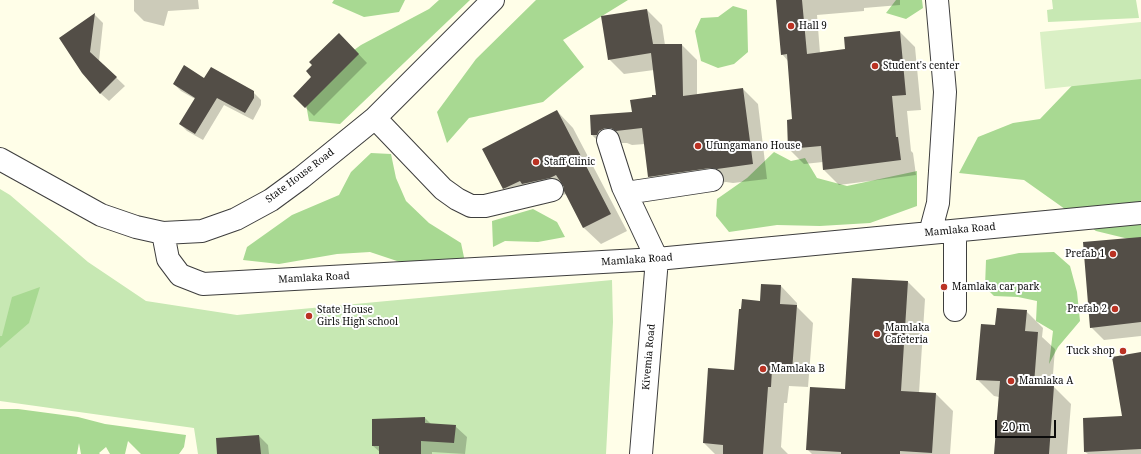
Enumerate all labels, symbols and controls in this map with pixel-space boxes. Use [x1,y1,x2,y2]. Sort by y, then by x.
place label: Hall 9 [799,20,827,32]
marker: Hall 9 [786,21,796,31]
place label: Student's center [883,60,959,72]
marker: Student's center [870,61,880,71]
place label: Ufungamano House [706,140,800,152]
marker: Ufungamano House [693,141,703,151]
street label: State House Road [263,146,337,206]
place label: Staff Clinic [544,156,595,168]
marker: Staff Clinic [531,157,541,167]
street label: Mamlaka Road [924,221,996,239]
place label: Prefab 1 [1065,248,1105,260]
marker: Prefab 1 [1108,249,1118,259]
street label: Mamlaka Road [601,252,673,268]
street label: Mamlaka Road [278,270,350,286]
place label: Mamlaka car park [952,281,1039,293]
marker: Mamlaka car park [939,282,949,292]
place label: Prefab 2 [1067,303,1107,315]
place label: State House Girls High school [317,304,398,328]
marker: Prefab 2 [1110,304,1120,314]
marker: State House Girls High school [304,311,314,321]
place label: Mamlaka Cafeteria [885,322,930,346]
street label: Kivemia Road [640,323,658,391]
marker: Mamlaka Cafeteria [872,329,882,339]
place label: Tuck shop [1066,345,1115,357]
marker: Tuck shop [1118,346,1128,356]
place label: Mamlaka B [771,363,825,375]
marker: Mamlaka B [758,364,768,374]
place label: Mamlaka A [1019,375,1073,387]
marker: Mamlaka A [1006,376,1016,386]
scale bar [997,412,1058,438]
text: 20 m [1002,418,1030,435]

